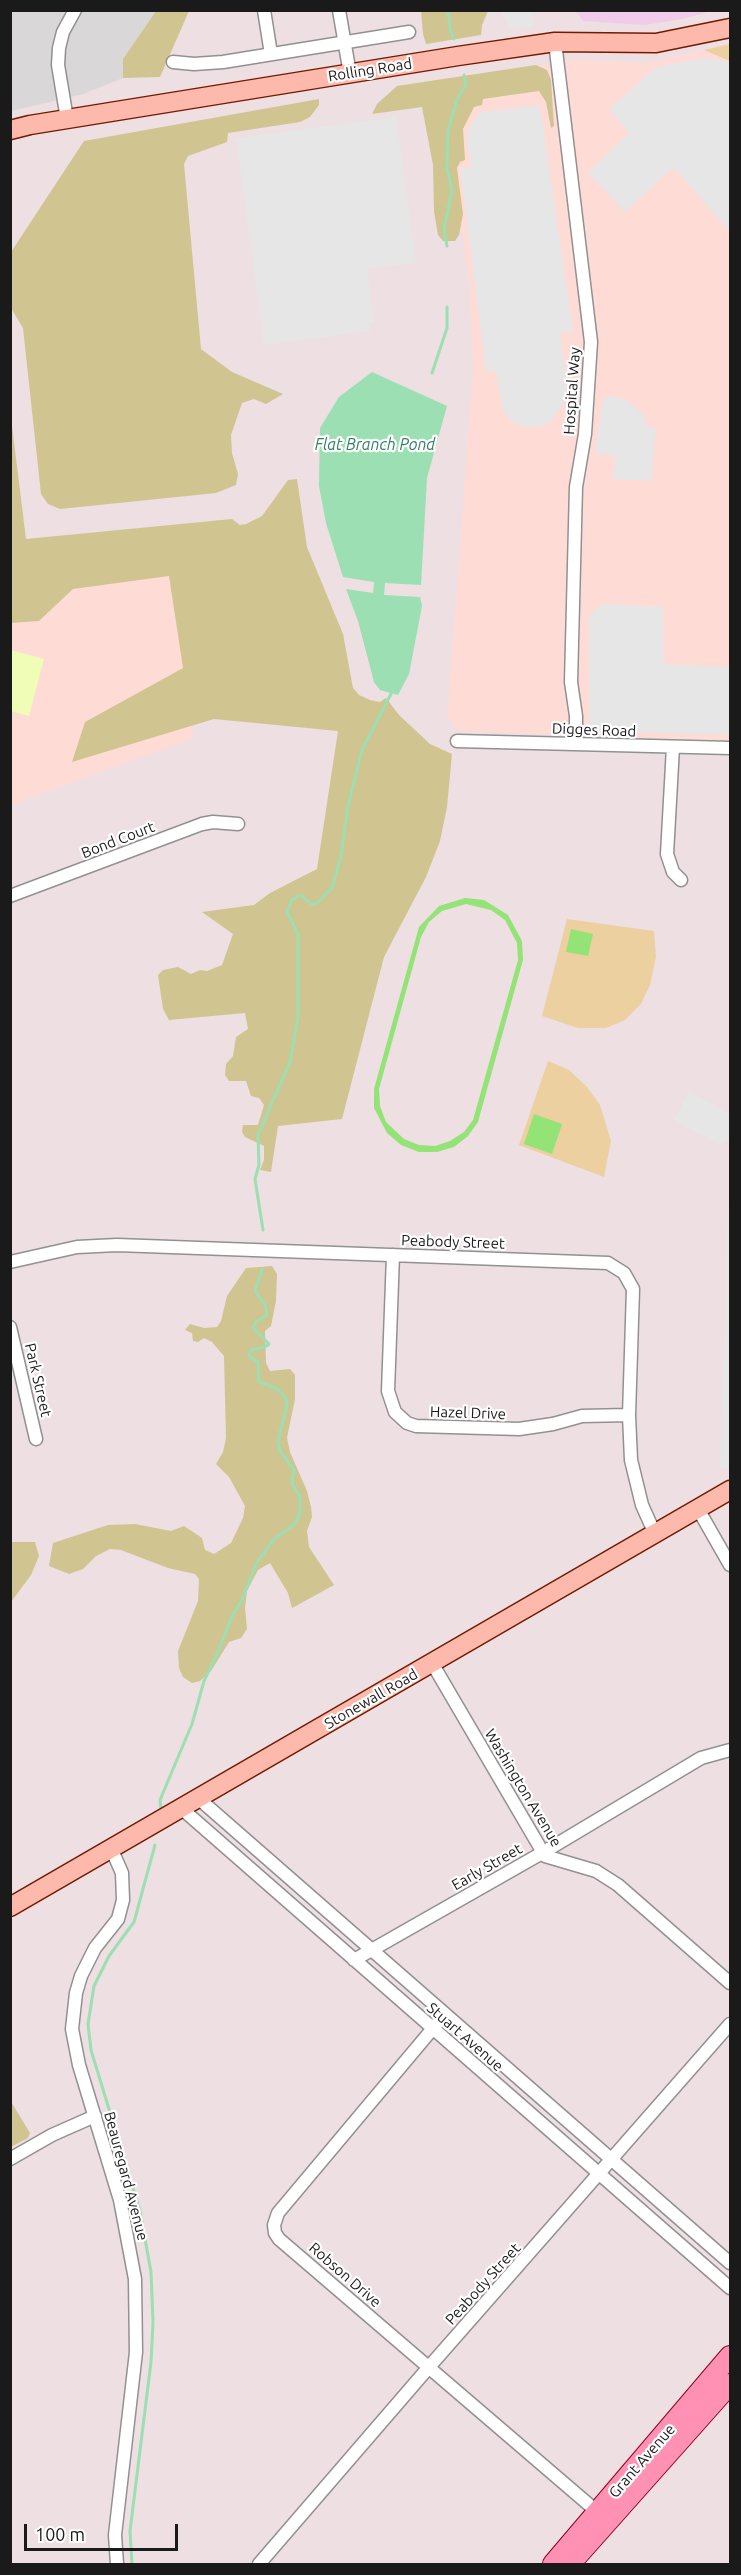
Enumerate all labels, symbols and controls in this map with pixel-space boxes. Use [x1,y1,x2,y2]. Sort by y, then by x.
street label: Rolling Road [327,54,413,86]
street label: Hospital Way [560,347,584,435]
water label: Flat Branch Pond [315,435,435,455]
street label: Digges Road [552,720,636,740]
street label: Bond Court [79,818,157,862]
street label: Peabody Street [401,1231,505,1253]
street label: Park Street [21,1341,55,1419]
street label: Hazel Drive [430,1403,506,1423]
street label: Stonewall Road [321,1665,421,1733]
street label: Washington Avenue [481,1726,565,1850]
street label: Early Street [449,1840,525,1894]
street label: Stuart Avenue [423,1999,507,2075]
street label: Beauregard Avenue [100,2110,152,2242]
street label: Robson Drive [305,2239,385,2311]
street label: Peabody Street [442,2240,524,2328]
street label: Grant Avenue [605,2420,679,2502]
scale bar [27,2512,182,2550]
text: 100 m [35,2524,85,2544]

